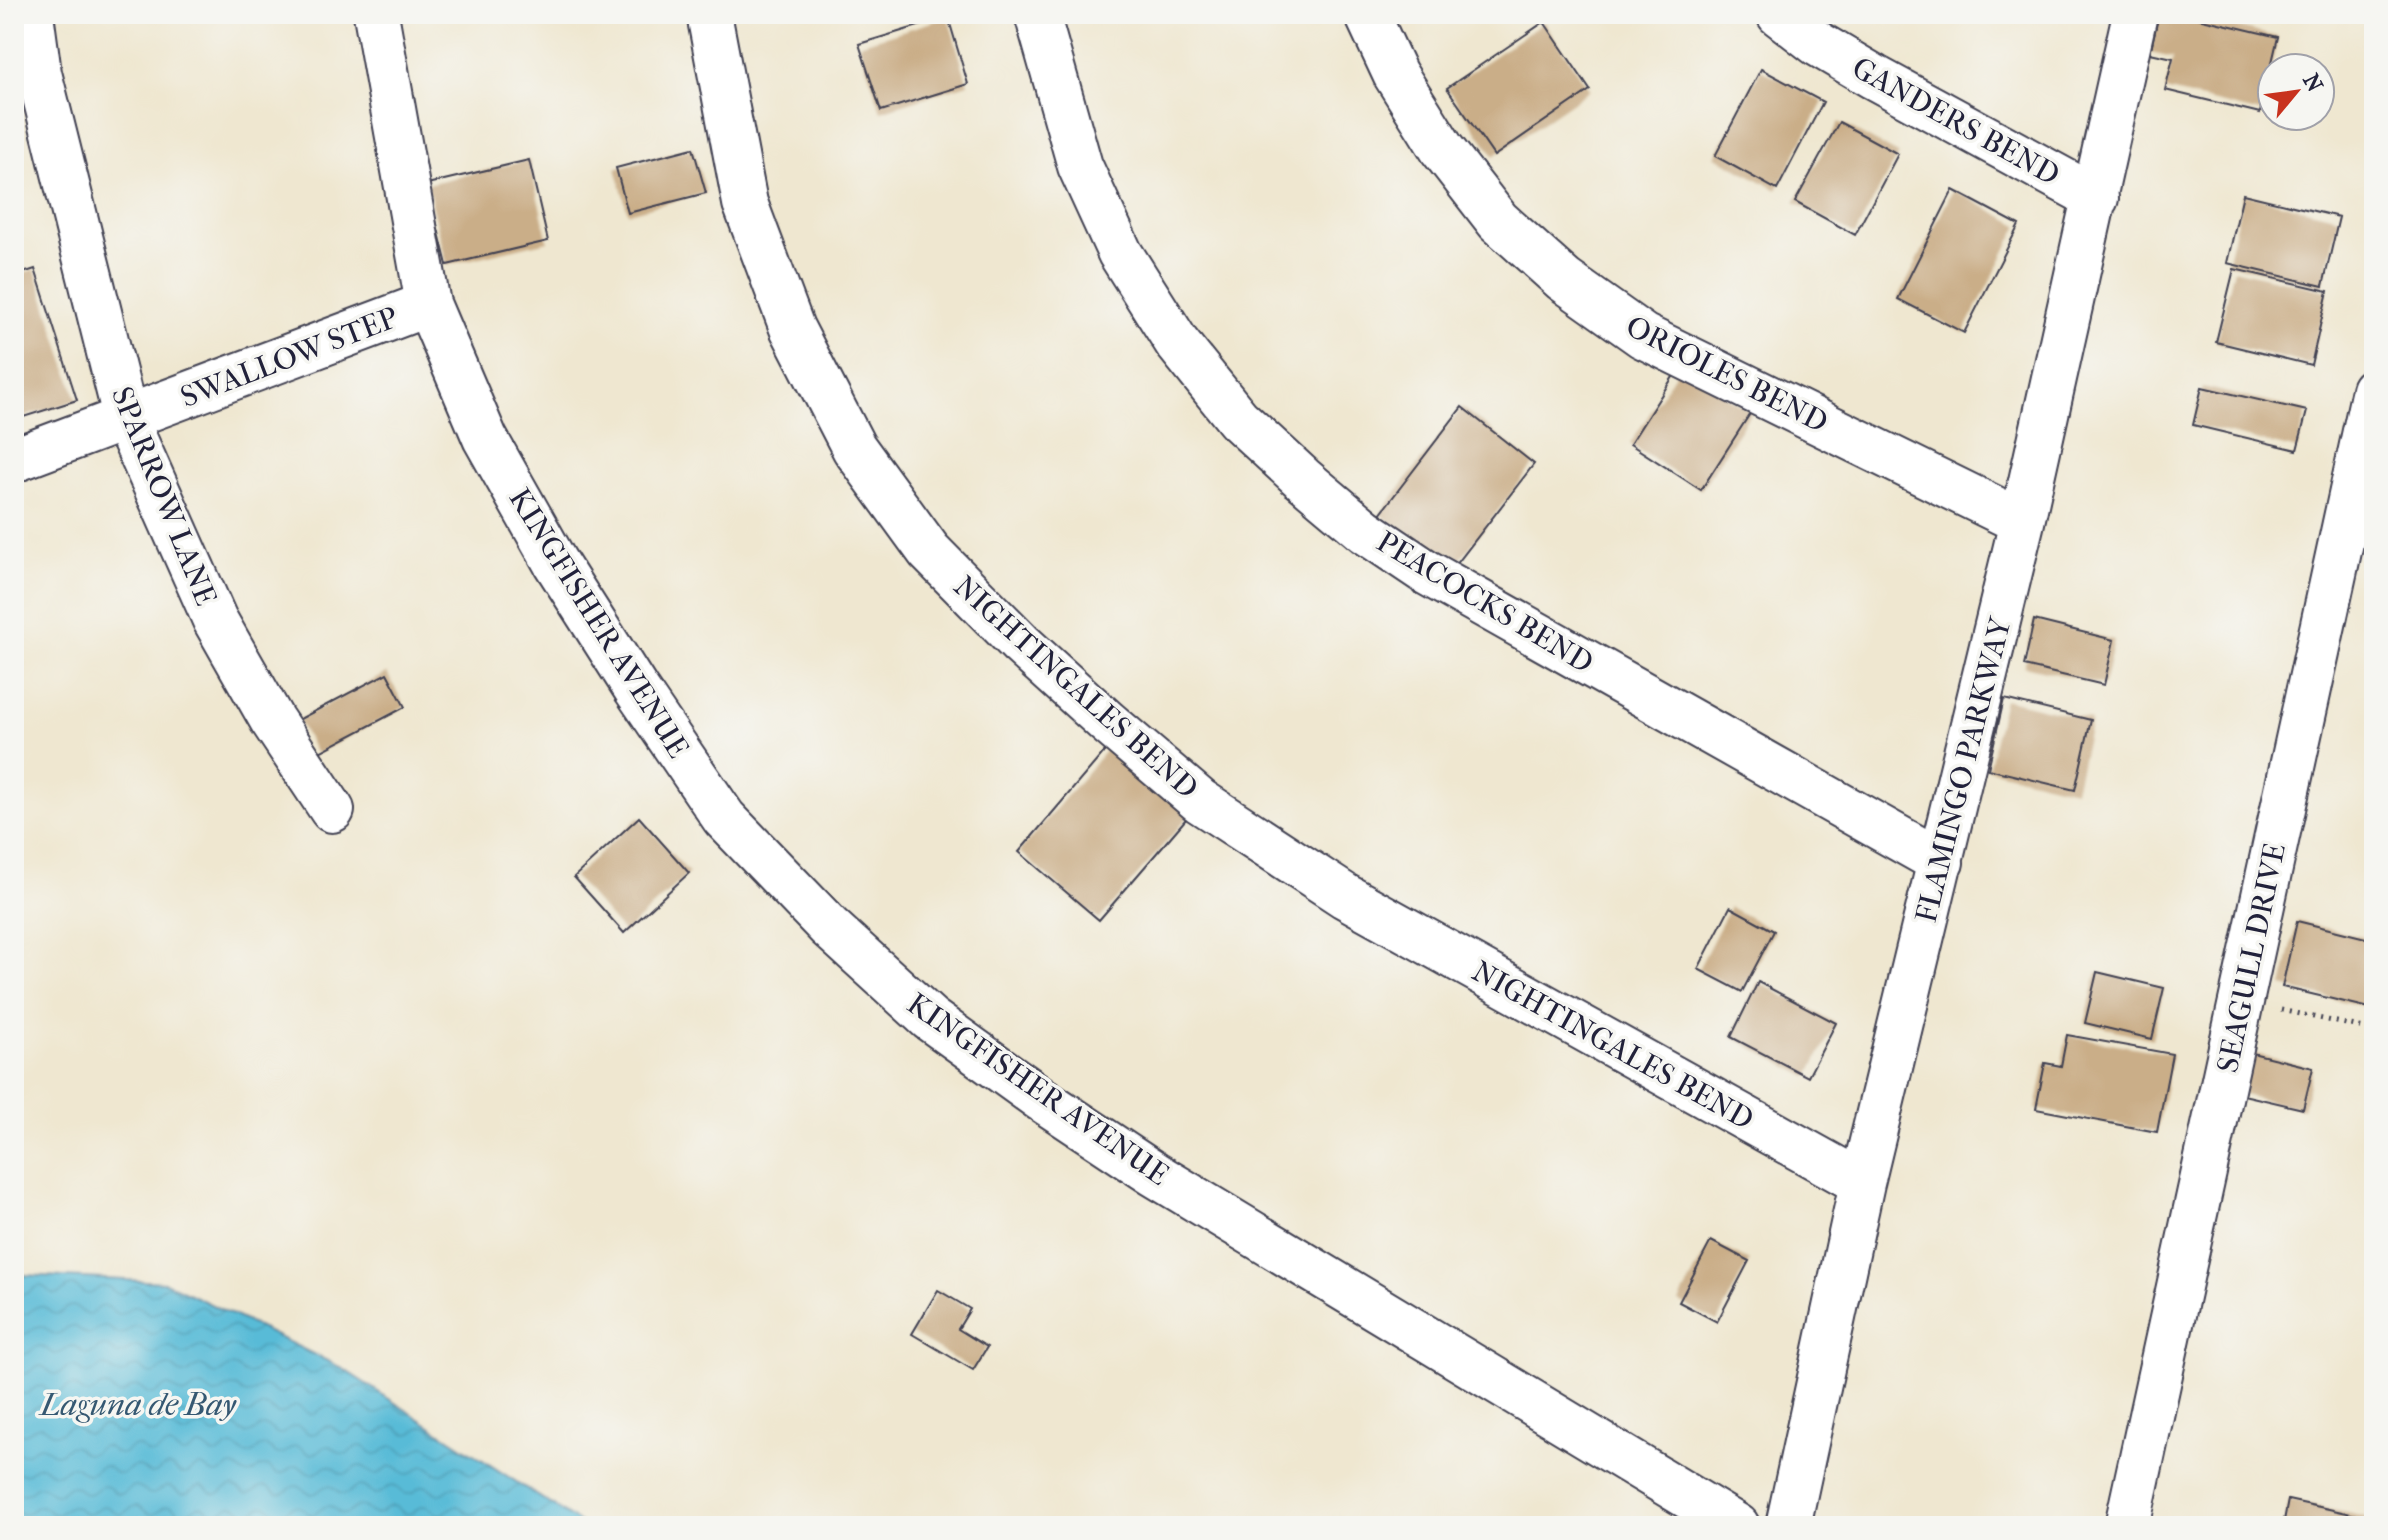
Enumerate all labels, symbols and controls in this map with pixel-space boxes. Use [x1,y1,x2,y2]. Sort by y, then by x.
street label: GANDERS BEND [1846,50,2065,193]
north arrow [2256,52,2336,132]
text: N [2297,69,2328,97]
street label: SWALLOW STEP [176,300,403,415]
street label: ORIOLES BEND [1620,309,1833,440]
street label: SPARROW LANE [104,382,223,611]
street label: KINGFISHER AVENUE [501,482,696,764]
street label: PEACOCKS BEND [1370,524,1599,681]
street label: NIGHTINGALES BEND [947,569,1205,806]
street label: FLAMINGO PARKWAY [1909,612,2019,926]
street label: SEAGULL DRIVE [2210,840,2293,1076]
street label: NIGHTINGALES BEND [1466,954,1759,1137]
street label: KINGFISHER AVENUE [900,986,1175,1193]
water label: Laguna de Bay [38,1386,237,1423]

